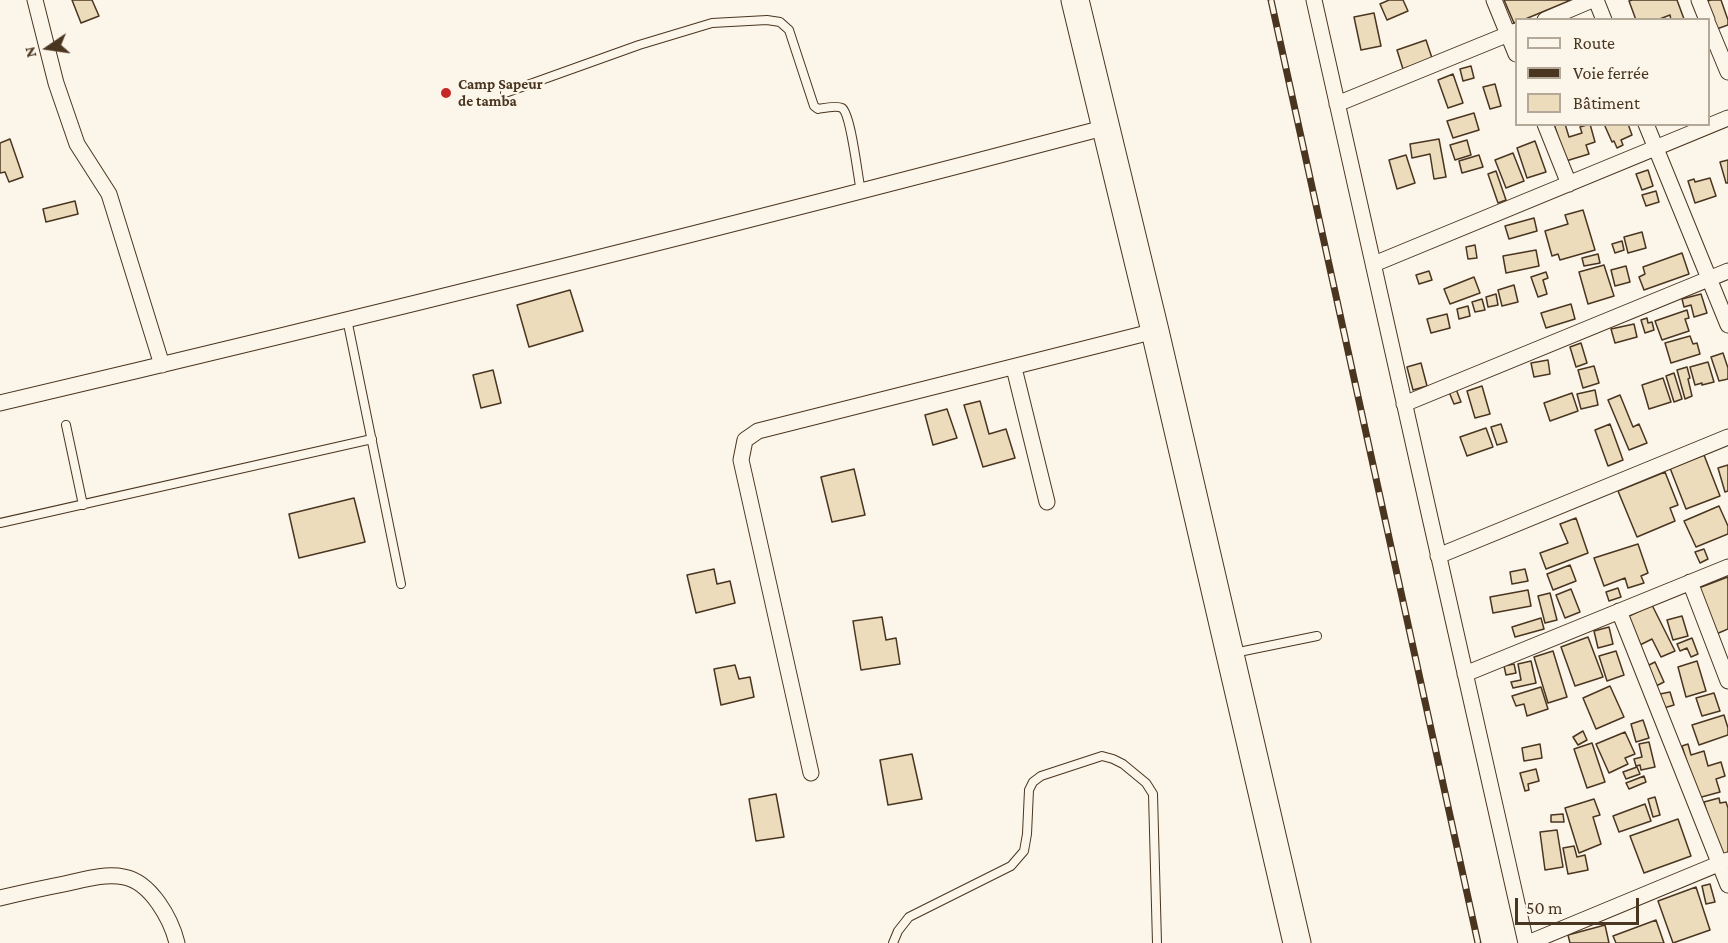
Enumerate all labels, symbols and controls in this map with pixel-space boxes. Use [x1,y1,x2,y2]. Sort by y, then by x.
north arrow [18,18,78,78]
legend [1515,18,1710,126]
text: Route [1573,33,1615,53]
text: N [20,45,39,59]
text: Voie ferrée [1573,63,1649,83]
place label: Camp Sapeur de tamba [458,75,543,110]
marker: Camp Sapeur de tamba [439,86,453,100]
text: Bâtiment [1573,93,1640,113]
scale bar [1518,886,1642,924]
text: 50 m [1526,898,1563,918]

